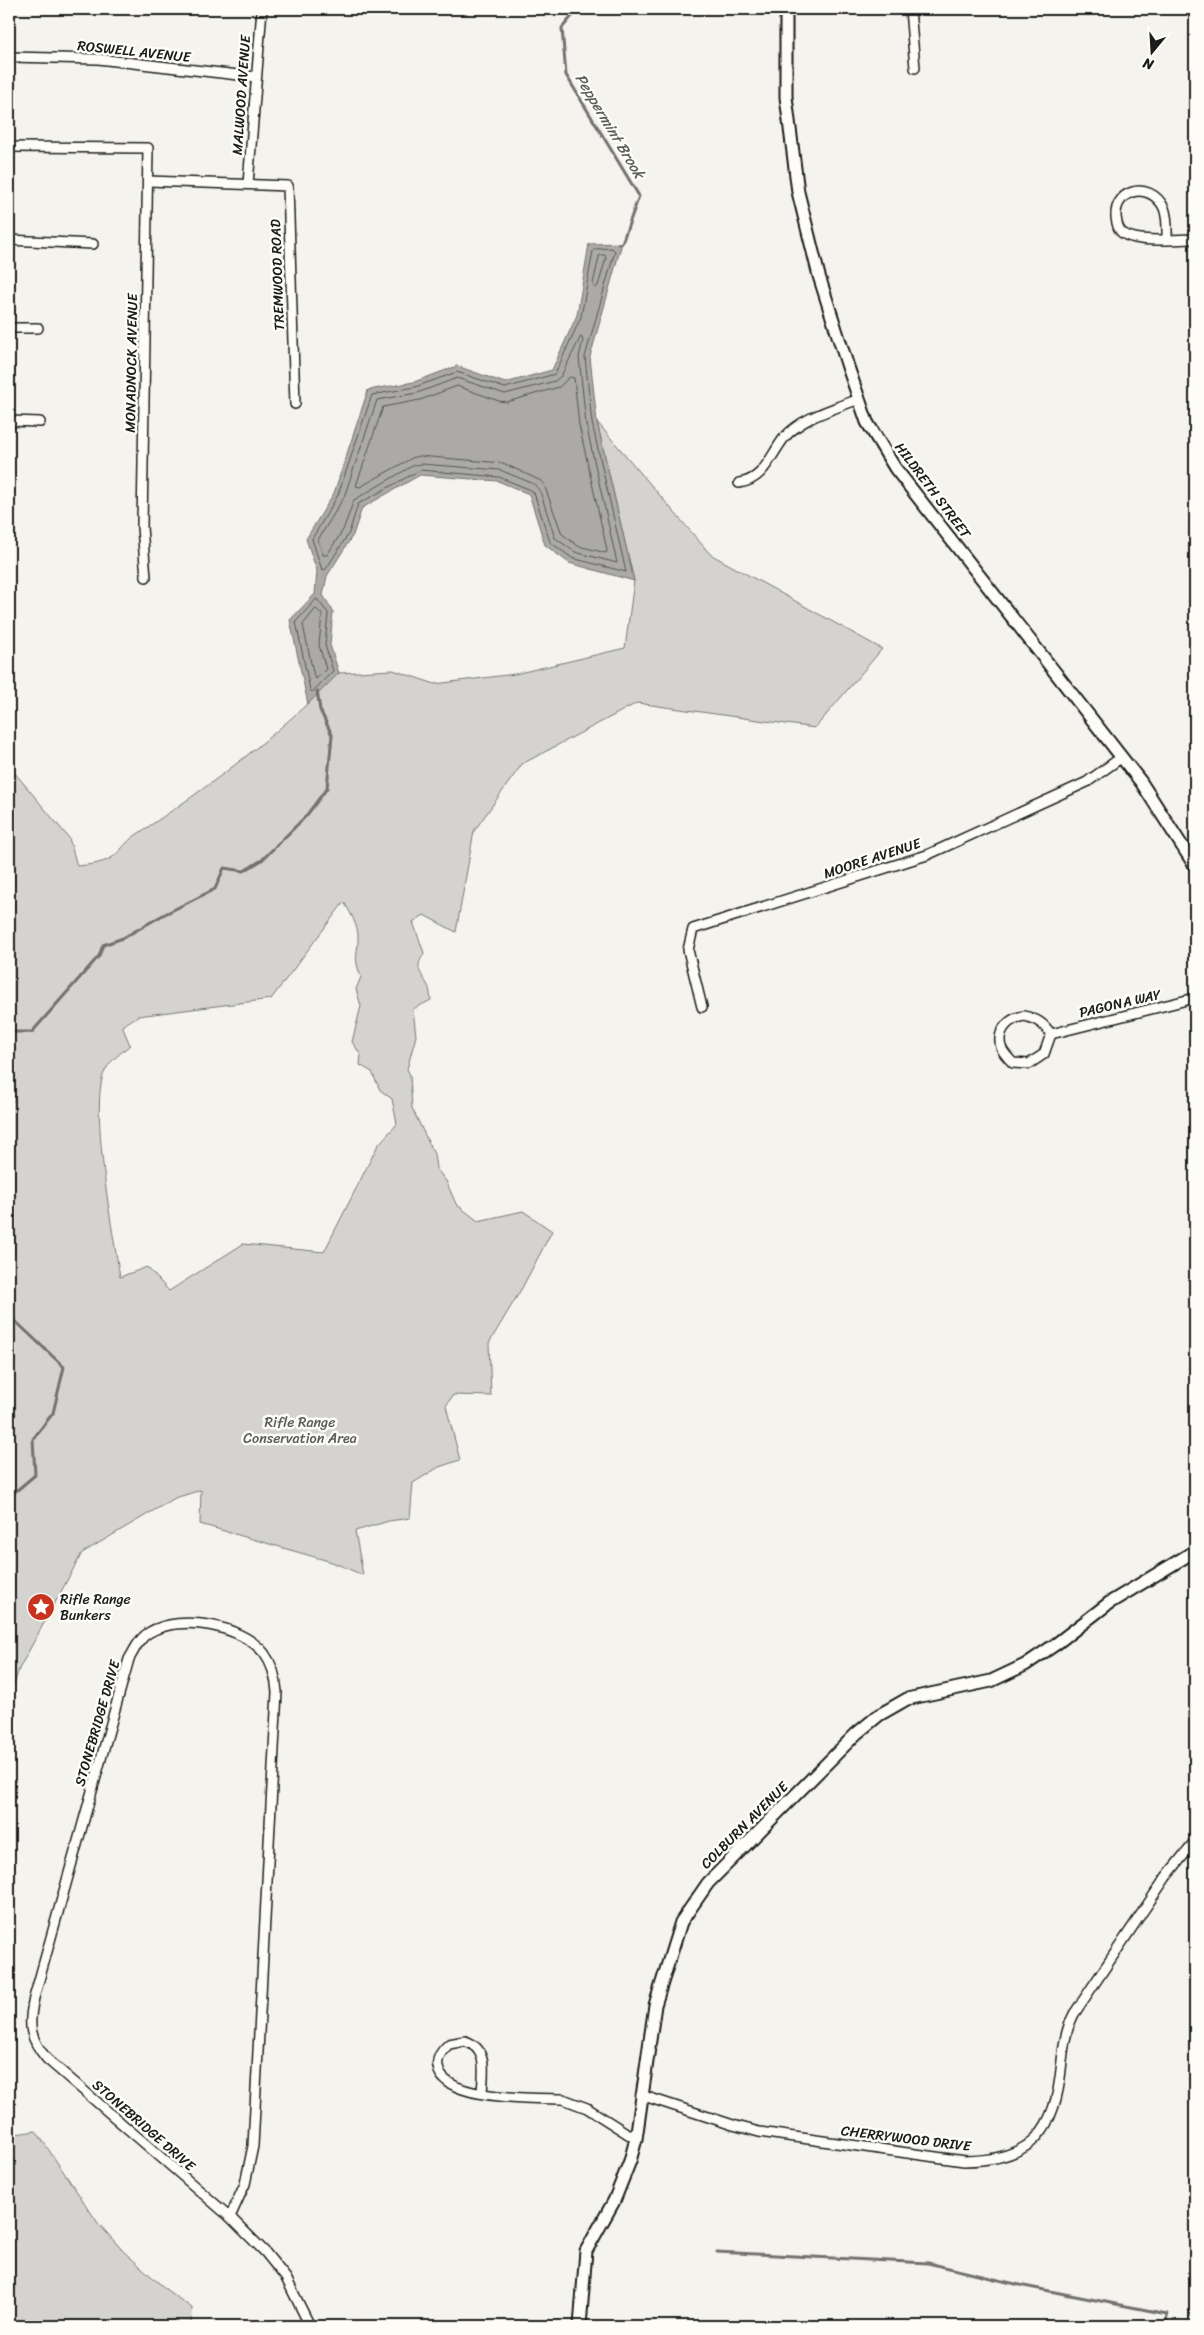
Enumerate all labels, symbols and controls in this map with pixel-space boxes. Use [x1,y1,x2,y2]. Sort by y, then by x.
north arrow [1126,28,1176,78]
street label: ROSWELL AVENUE [76,33,193,70]
street label: MALWOOD AVENUE [225,33,258,156]
text: N [1139,50,1158,78]
water label: Peppermint Brook [568,68,653,185]
street label: TREMWOOD ROAD [263,218,292,331]
street label: MONADNOCK AVENUE [118,292,145,433]
street label: HILDRETH STREET [888,437,978,545]
street label: MOORE AVENUE [820,831,925,886]
street label: PAGONA WAY [1077,982,1165,1025]
park label: Rifle Range Conservation Area [243,1410,357,1451]
place label: Rifle Range Bunkers [60,1587,131,1628]
place icon: Rifle Range Bunkers [26,1592,56,1622]
street label: STONEBRIDGE DRIVE [68,1656,128,1789]
street label: COLBURN AVENUE [694,1775,795,1875]
street label: STONEBRIDGE DRIVE [86,2073,202,2178]
street label: CHERRYWOOD DRIVE [840,2118,974,2159]

